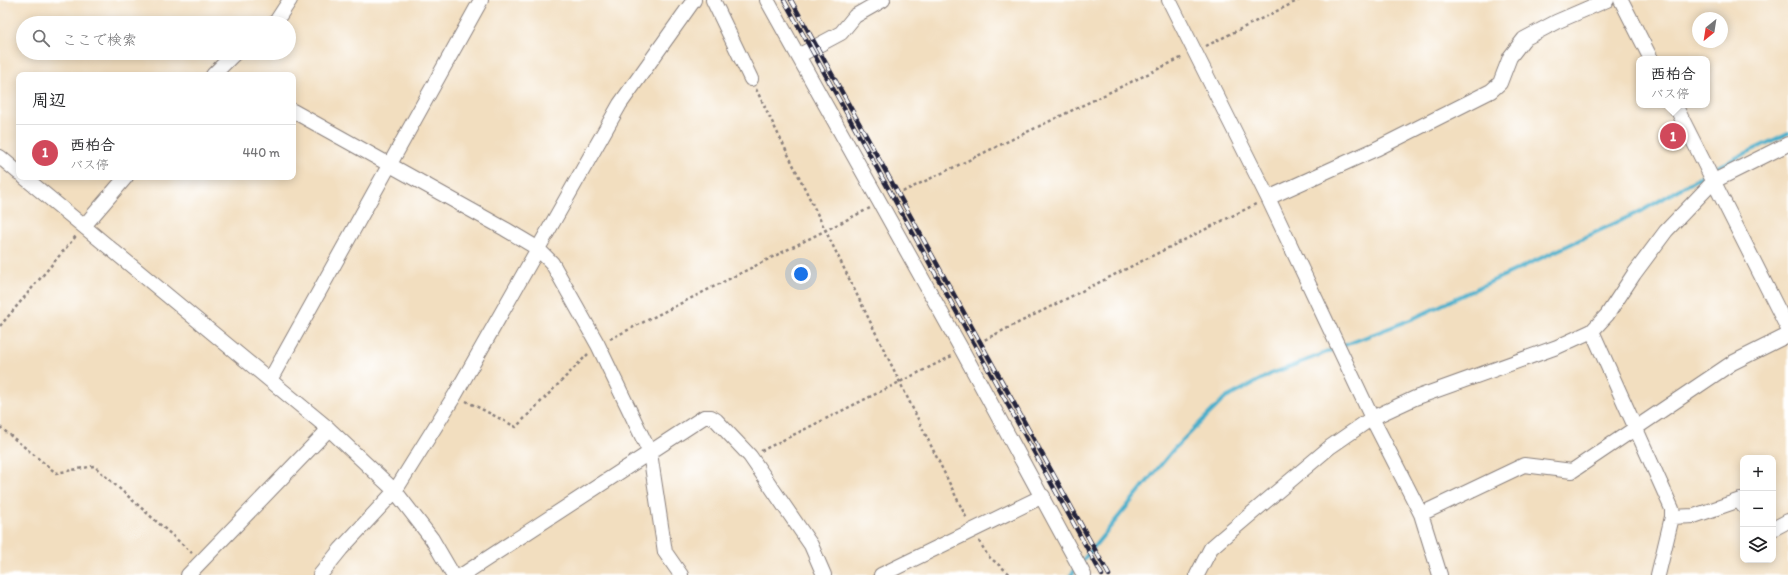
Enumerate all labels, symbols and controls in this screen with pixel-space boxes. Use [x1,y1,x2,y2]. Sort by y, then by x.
north arrow [1692,12,1728,48]
search box [16,16,296,60]
icon: search [30,27,52,49]
text: ここで検索 [62,31,137,49]
popup [1636,56,1710,108]
text: 西柏合 [1650,65,1696,83]
text: バス停 [1650,86,1690,101]
text: 周辺 [32,90,66,110]
pin: 1 [1660,121,1686,151]
text: 西柏合 [70,136,115,154]
text: 1 [42,145,48,160]
text: 440 m [243,145,280,160]
text: バス停 [70,157,109,172]
your location [791,264,811,284]
map controls [1740,455,1776,563]
button: + [1740,455,1776,491]
button: − [1740,491,1776,527]
button: layers [1740,527,1776,563]

